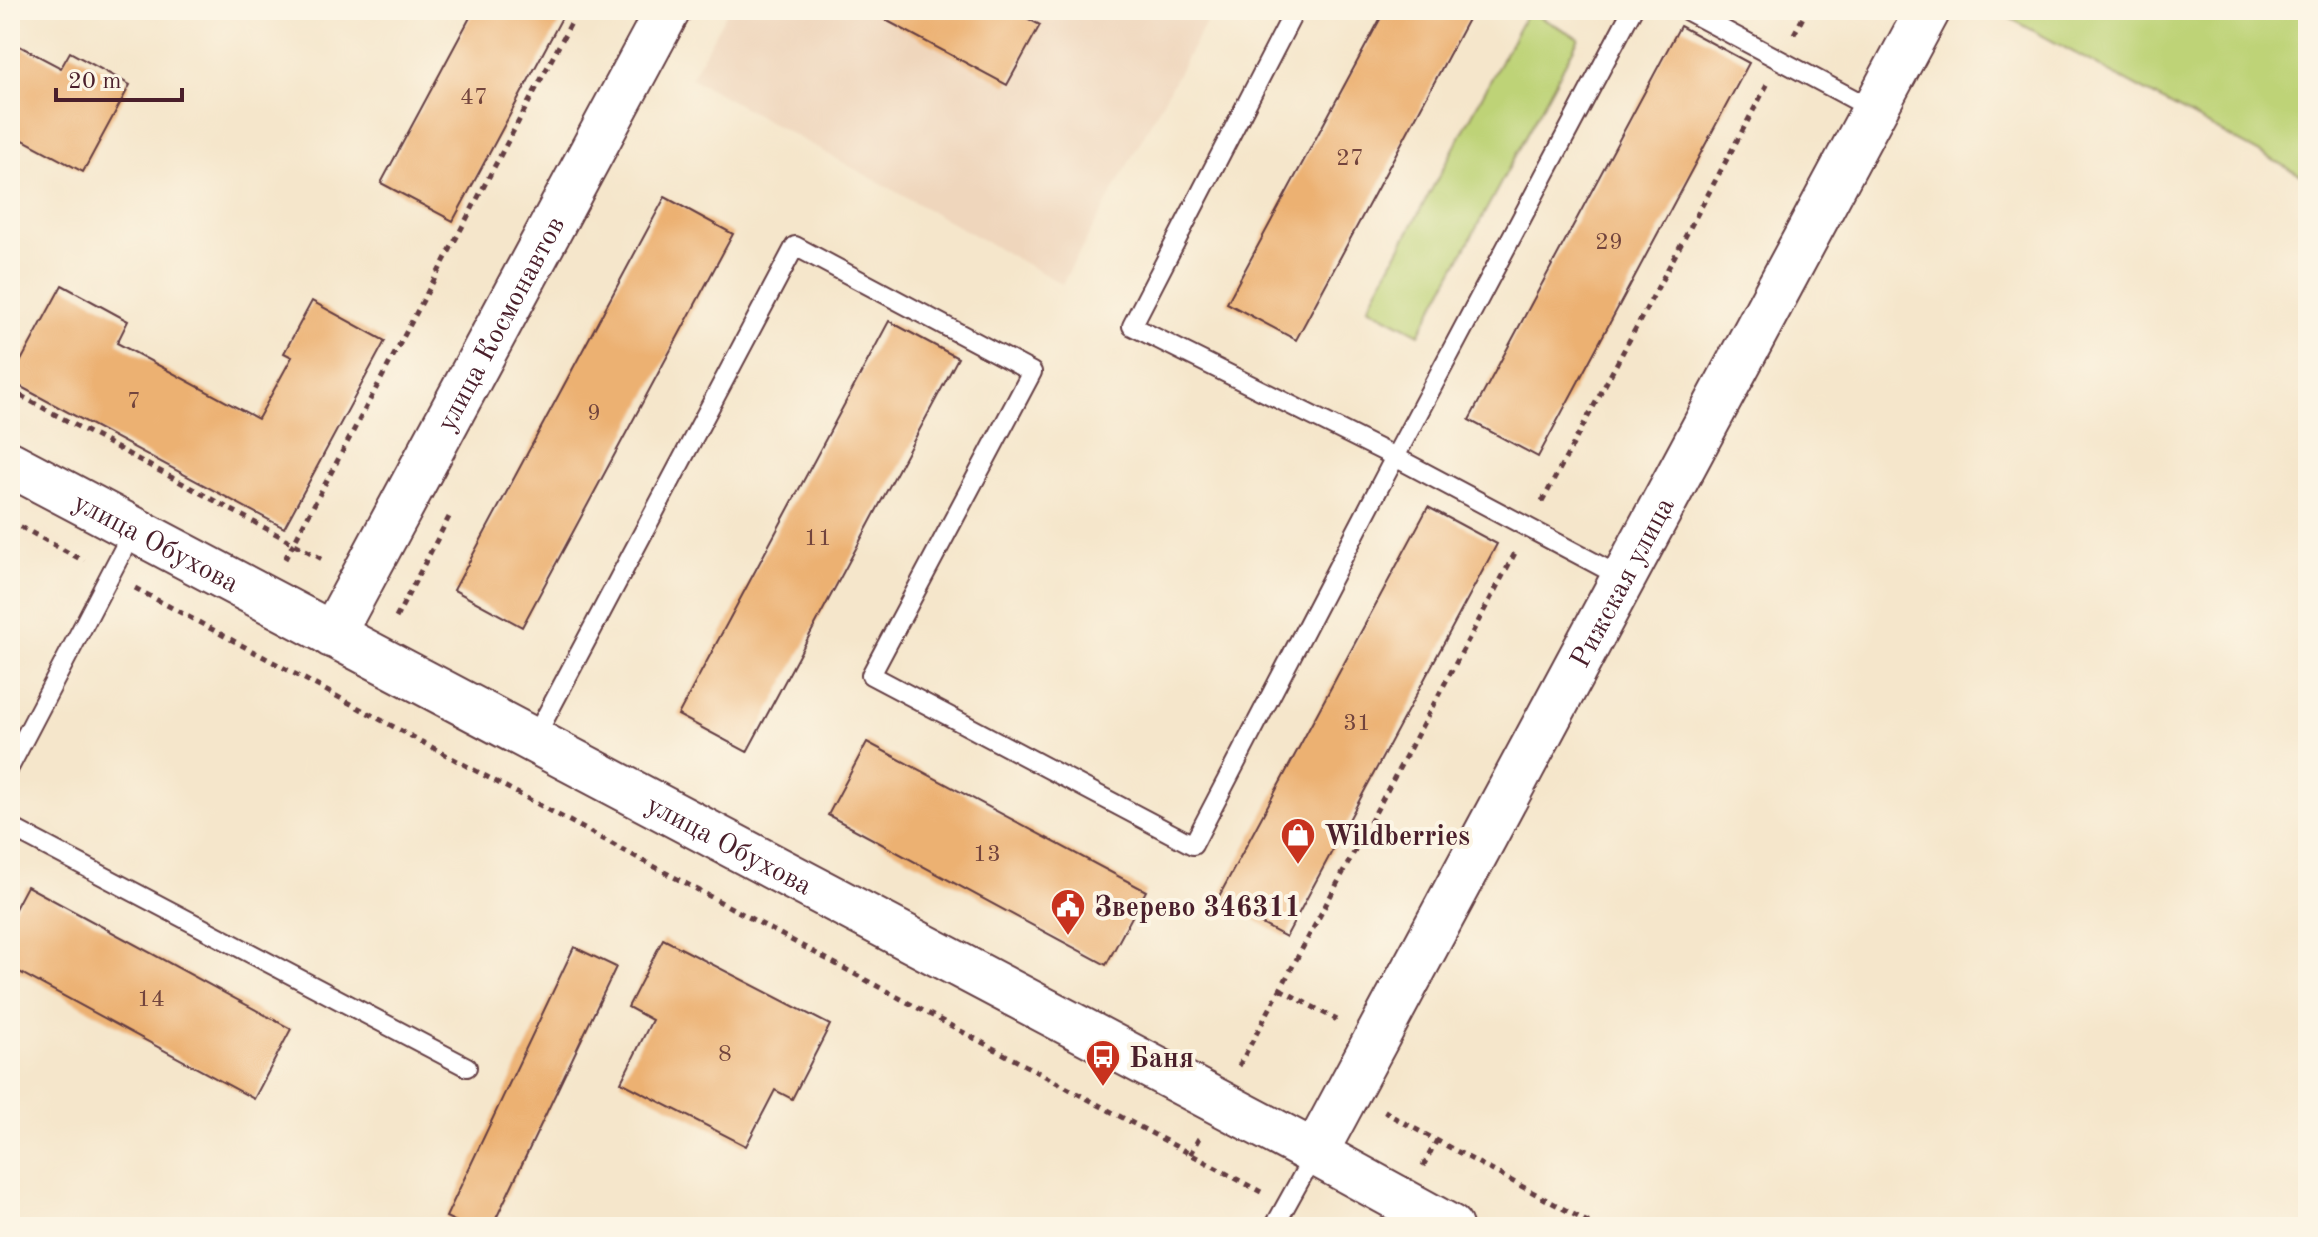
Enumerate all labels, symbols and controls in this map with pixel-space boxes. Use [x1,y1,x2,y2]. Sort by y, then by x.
scale bar [56,52,182,102]
text: 20 m [68,70,122,94]
house number: 47 [460,86,488,110]
house number: 27 [1336,147,1364,171]
street label: улица Космонавтов [433,213,571,437]
house number: 29 [1595,231,1623,255]
house number: 7 [127,390,141,414]
house number: 9 [587,402,601,426]
street label: улица Обухова [68,489,243,599]
street label: Рижская улица [1567,494,1681,673]
house number: 11 [804,527,832,551]
house number: 31 [1343,712,1371,736]
street label: улица Обухова [641,792,816,902]
shop icon: Wildberries [1279,816,1317,866]
place label: Wildberries [1324,824,1470,852]
house number: 13 [973,843,1001,867]
public building icon: Зверево 346311 [1049,887,1087,937]
place label: Зверево 346311 [1094,894,1301,923]
house number: 14 [137,988,165,1012]
bus stop icon: Баня [1084,1038,1122,1088]
house number: 8 [718,1043,732,1067]
place label: Баня [1129,1046,1194,1074]

